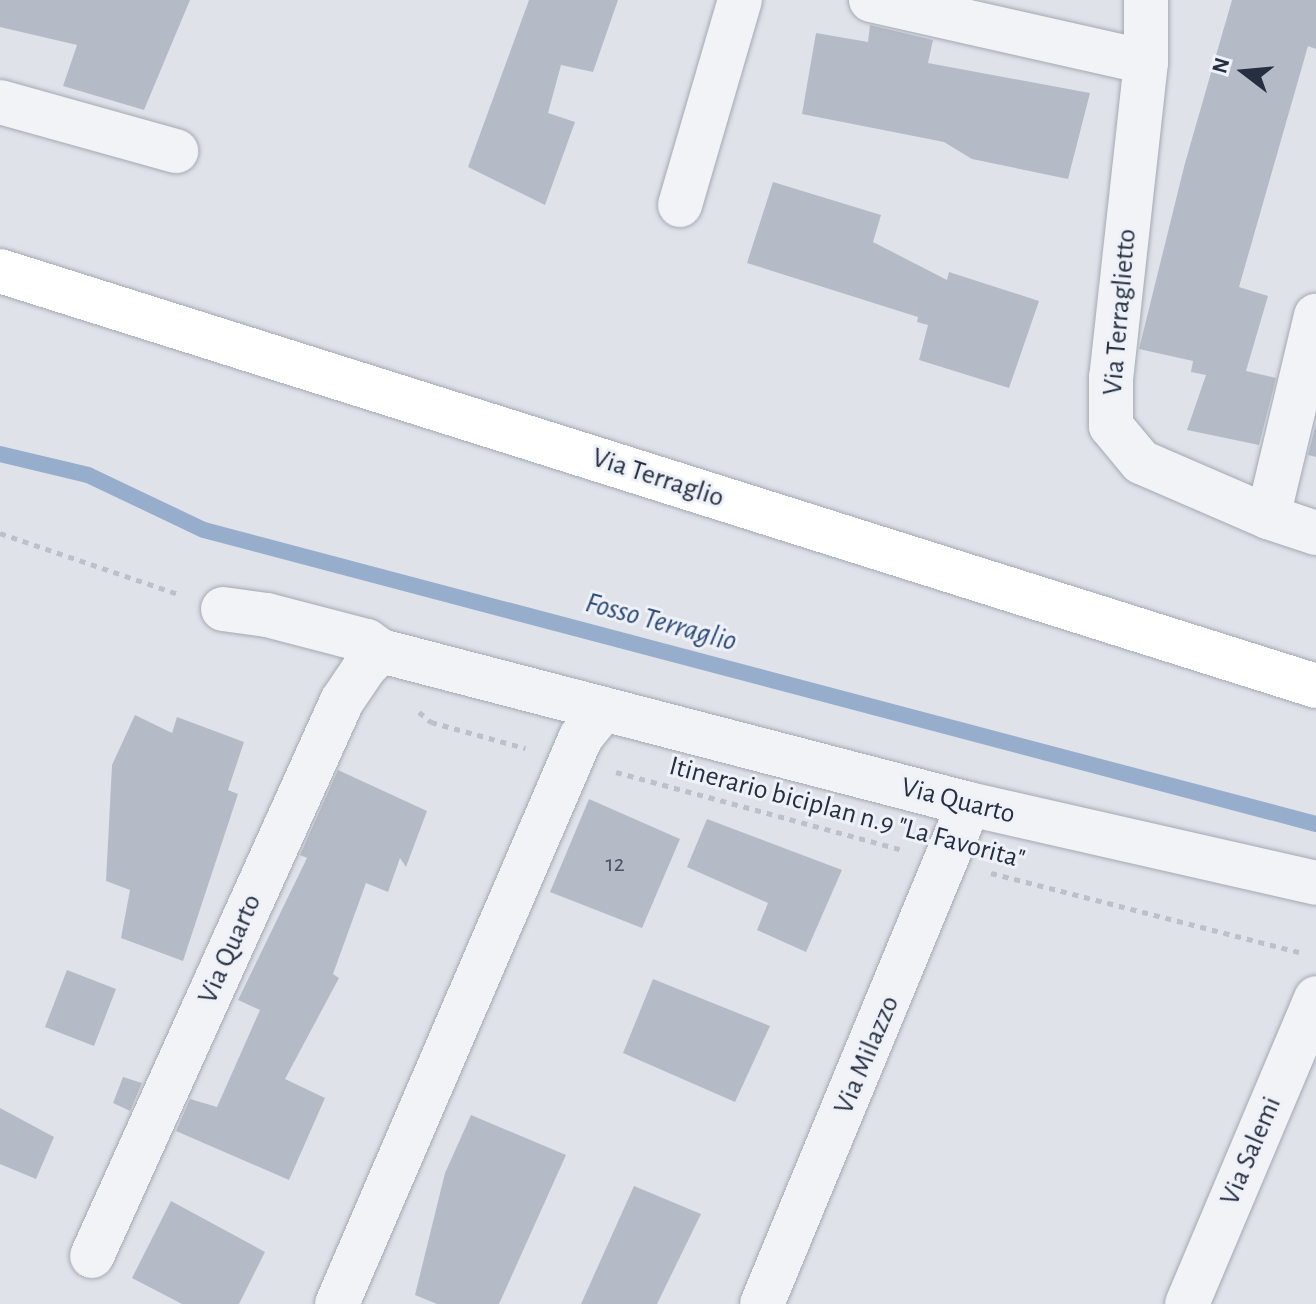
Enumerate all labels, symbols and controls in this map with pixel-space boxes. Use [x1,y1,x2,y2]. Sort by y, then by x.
north arrow [1204,32,1284,112]
text: N [1208,55,1234,76]
street label: Via Terraglietto [1096,227,1144,397]
street label: Via Terraglio [588,441,728,515]
water label: Fosso Terraglio [581,585,741,659]
street label: Itinerario biciplan n.9 "La Favorita" [665,749,1029,877]
street label: Via Quarto [898,771,1018,831]
house number: 12 [605,851,625,879]
street label: Via Quarto [191,889,269,1009]
street label: Via Milazzo [827,991,907,1119]
street label: Via Salemi [1213,1092,1289,1210]

